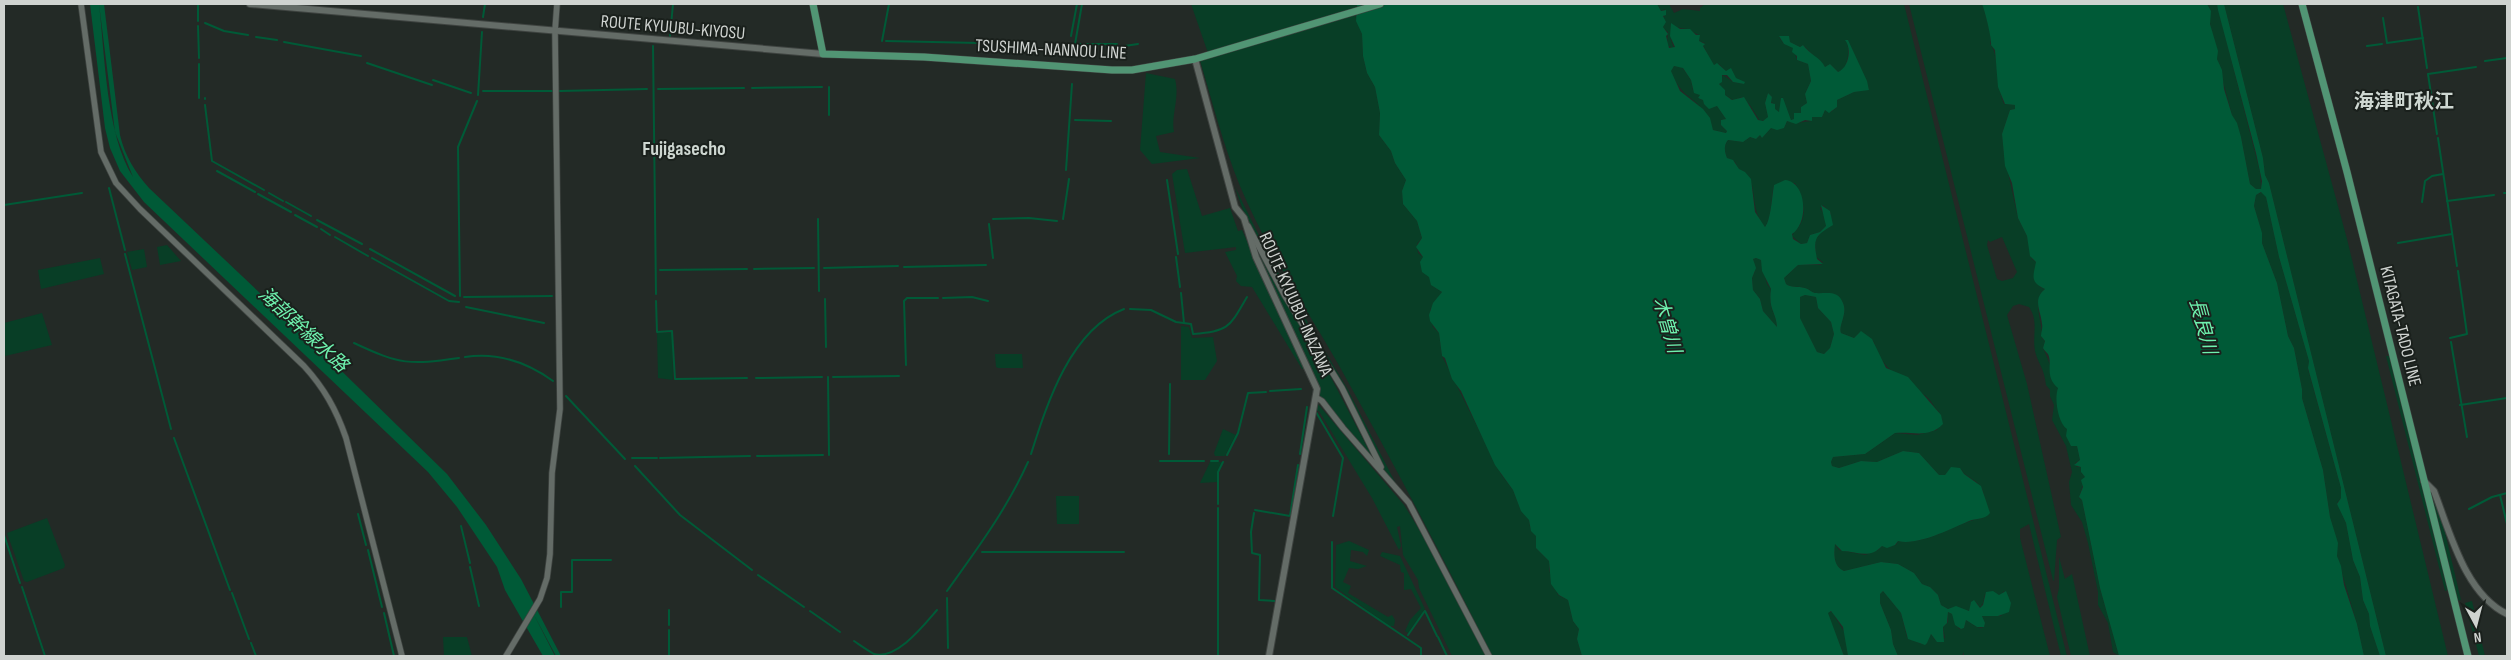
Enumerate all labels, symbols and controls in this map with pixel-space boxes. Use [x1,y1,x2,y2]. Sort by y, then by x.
street label: ROUTE KYUUBU-KIYOSU [600,11,746,44]
street label: TSUSHIMA-NANNOU LINE [975,35,1127,64]
district label: 海津町秋江 [2354,90,2454,114]
district label: Fujigasecho [642,137,726,161]
street label: ROUTE KYUUBU-INAZAWA [1254,229,1337,380]
street label: KITAGATA-TADO LINE [2375,264,2426,388]
water label: 海部幹線水路 [253,283,354,379]
water label: 木曽川 [1648,295,1686,358]
water label: 長良川 [2184,296,2222,359]
north arrow [2451,600,2501,650]
text: N [2473,629,2482,646]

